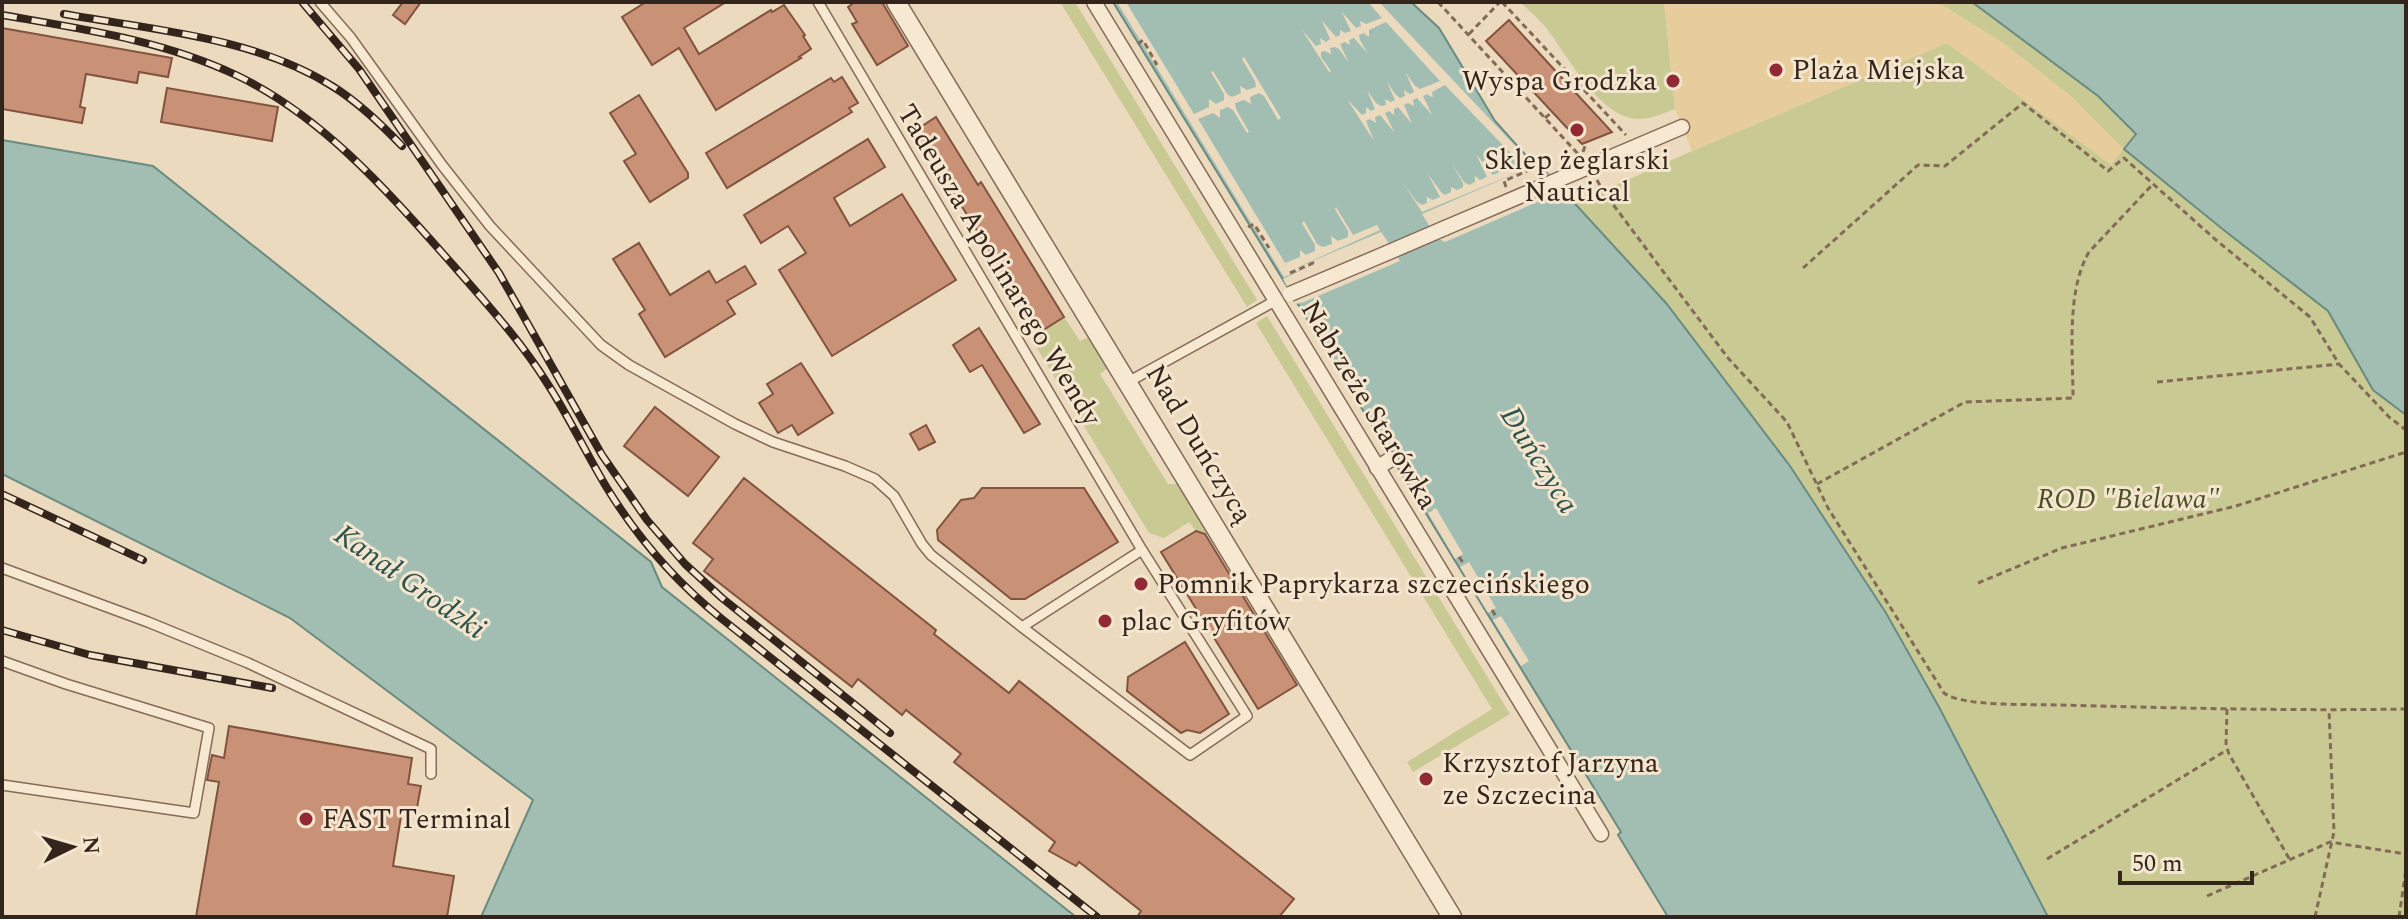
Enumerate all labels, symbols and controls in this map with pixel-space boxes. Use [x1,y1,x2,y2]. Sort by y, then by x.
place label: Plaża Miejska [1792,49,1965,92]
place label: Wyspa Grodzka [1462,60,1657,103]
marker: Plaża Miejska [1767,61,1785,79]
marker: Wyspa Grodzka [1664,72,1682,90]
street label: Tadeusza Apolinarego Wendy [886,96,1113,436]
marker: Sklep żeglarski Nautical [1568,121,1586,139]
place label: Sklep żeglarski Nautical [1484,139,1670,214]
street label: Nabrzeże Starówka [1289,292,1449,518]
street label: Nad Duńczycą [1134,356,1264,532]
water label: Duńczyca [1488,397,1590,523]
park label: ROD "Bielawa" [2037,478,2220,521]
water label: Kanał Grodzki [325,513,495,651]
place label: Pomnik Paprykarza szczecińskiego [1157,563,1590,606]
marker: Pomnik Paprykarza szczecińskiego [1132,575,1150,593]
place label: plac Gryfitów [1121,600,1291,643]
marker: plac Gryfitów [1096,612,1114,630]
place label: Krzysztof Jarzyna ze Szczecina [1442,742,1659,817]
marker: Krzysztof Jarzyna ze Szczecina [1417,770,1435,788]
place label: FAST Terminal [322,798,511,841]
north arrow [32,807,112,887]
marker: FAST Terminal [297,810,315,828]
text: N [73,835,108,856]
scale bar [2120,835,2252,885]
text: 50 m [2132,846,2183,882]

